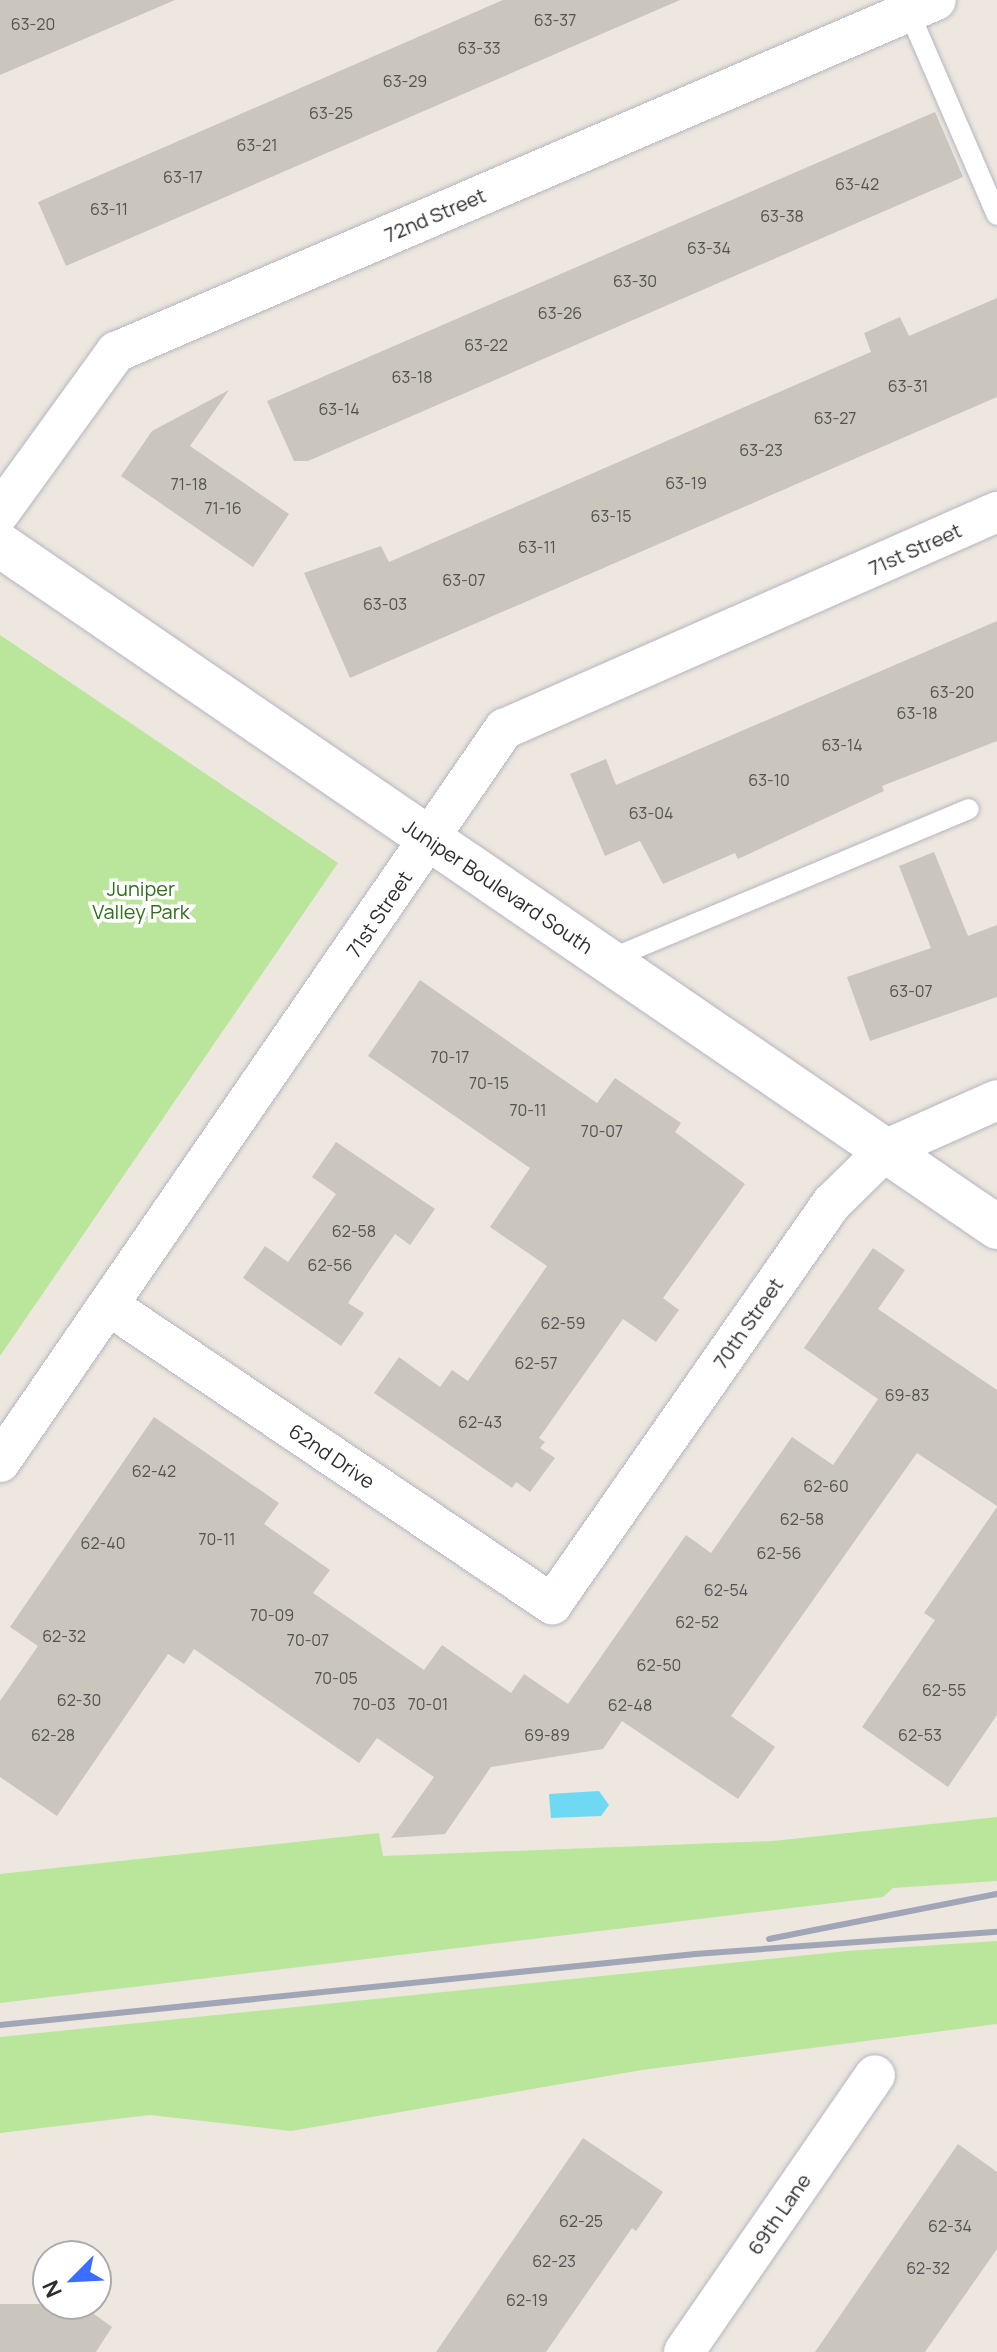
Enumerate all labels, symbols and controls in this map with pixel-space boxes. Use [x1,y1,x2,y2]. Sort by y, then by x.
house number: 63-37 [534,10,576,30]
house number: 63-20 [11,14,55,34]
house number: 63-33 [457,38,501,58]
house number: 63-29 [383,71,427,91]
house number: 63-25 [309,103,353,123]
house number: 63-21 [237,135,277,155]
house number: 63-17 [163,167,203,187]
house number: 63-42 [835,174,879,194]
street label: 72nd Street [381,183,489,247]
house number: 63-11 [90,199,128,219]
house number: 63-38 [760,206,804,226]
house number: 63-34 [687,238,731,258]
house number: 63-30 [613,271,657,291]
house number: 63-26 [538,303,582,323]
house number: 63-22 [464,335,508,355]
house number: 63-18 [391,367,433,387]
house number: 63-31 [888,376,928,396]
house number: 63-14 [318,399,360,419]
house number: 63-27 [814,408,856,428]
house number: 63-23 [739,440,783,460]
house number: 63-19 [665,473,707,493]
house number: 71-18 [171,474,207,494]
house number: 71-16 [204,498,242,518]
house number: 63-15 [591,506,631,526]
street label: 71st Street [865,518,965,580]
house number: 63-11 [518,537,556,557]
house number: 63-07 [442,570,486,590]
house number: 63-03 [363,594,407,614]
house number: 63-20 [930,682,974,702]
house number: 63-18 [896,703,938,723]
house number: 63-14 [821,735,863,755]
house number: 63-10 [748,770,790,790]
house number: 63-04 [629,803,673,823]
street label: Juniper Boulevard South [399,813,597,959]
street label: 71st Street [341,866,417,962]
park label: Juniper Valley Park [92,877,190,924]
house number: 63-07 [889,981,933,1001]
house number: 70-17 [431,1047,469,1067]
house number: 70-15 [469,1073,509,1093]
house number: 70-11 [510,1100,546,1120]
house number: 70-07 [581,1121,623,1141]
house number: 62-58 [332,1221,376,1241]
house number: 62-56 [308,1255,352,1275]
street label: 70th Street [708,1273,788,1373]
house number: 62-59 [541,1313,585,1333]
house number: 62-57 [514,1353,558,1373]
house number: 69-83 [885,1385,929,1405]
house number: 62-43 [458,1412,502,1432]
street label: 62nd Drive [285,1419,379,1493]
house number: 62-42 [132,1461,176,1481]
house number: 62-60 [803,1476,849,1496]
house number: 62-58 [780,1509,824,1529]
house number: 70-11 [199,1529,235,1549]
house number: 62-40 [81,1533,125,1553]
house number: 62-56 [757,1543,801,1563]
house number: 62-54 [704,1580,748,1600]
house number: 70-09 [250,1605,294,1625]
house number: 62-52 [675,1612,719,1632]
house number: 62-32 [42,1626,86,1646]
house number: 70-07 [287,1630,329,1650]
house number: 62-50 [637,1655,681,1675]
house number: 70-05 [314,1668,358,1688]
house number: 62-55 [922,1680,966,1700]
house number: 62-30 [57,1690,101,1710]
house number: 70-03 [352,1694,396,1714]
house number: 70-01 [408,1694,448,1714]
house number: 62-48 [608,1695,652,1715]
house number: 62-28 [31,1725,75,1745]
house number: 69-89 [524,1725,570,1745]
house number: 62-53 [898,1725,942,1745]
street label: 69th Lane [742,2169,816,2259]
house number: 62-25 [559,2211,603,2231]
house number: 62-34 [928,2216,972,2236]
north arrow [32,2240,112,2320]
house number: 62-23 [532,2251,576,2271]
house number: 62-32 [906,2258,950,2278]
text: N [35,2276,69,2302]
house number: 62-19 [506,2290,548,2310]

